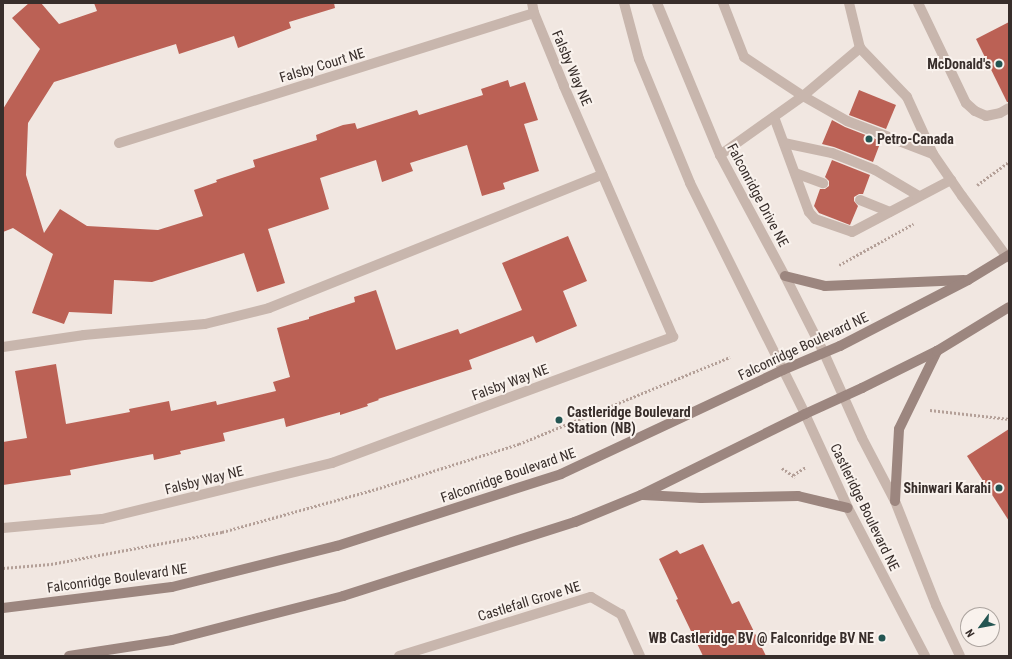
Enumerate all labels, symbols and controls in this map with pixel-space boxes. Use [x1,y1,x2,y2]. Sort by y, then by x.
street label: Falsby Way NE [549,28,595,108]
street label: Falsby Court NE [277,44,367,86]
place label: McDonald's [927,56,991,72]
marker: McDonald's [994,59,1004,69]
place label: Petro-Canada [877,131,954,147]
marker: Petro-Canada [864,134,874,144]
street label: Falconridge Drive NE [724,140,792,250]
street label: Falconridge Boulevard NE [735,308,871,384]
street label: Falsby Way NE [469,360,551,404]
place label: Castleridge Boulevard Station (NB) [567,404,691,436]
marker: Castleridge Boulevard Station (NB) [554,415,564,425]
street label: Castleridge Boulevard NE [827,441,903,573]
street label: Falconridge Boulevard NE [438,444,578,506]
street label: Falsby Way NE [163,462,245,498]
place label: Shinwari Karahi [904,480,991,496]
marker: Shinwari Karahi [994,483,1004,493]
street label: Falconridge Boulevard NE [46,560,188,596]
street label: Castlefall Grove NE [476,577,582,625]
north arrow [960,607,1000,647]
text: N [963,627,978,639]
place label: WB Castleridge BV @ Falconridge BV NE [649,630,874,646]
marker: WB Castleridge BV @ Falconridge BV NE [877,633,887,643]

